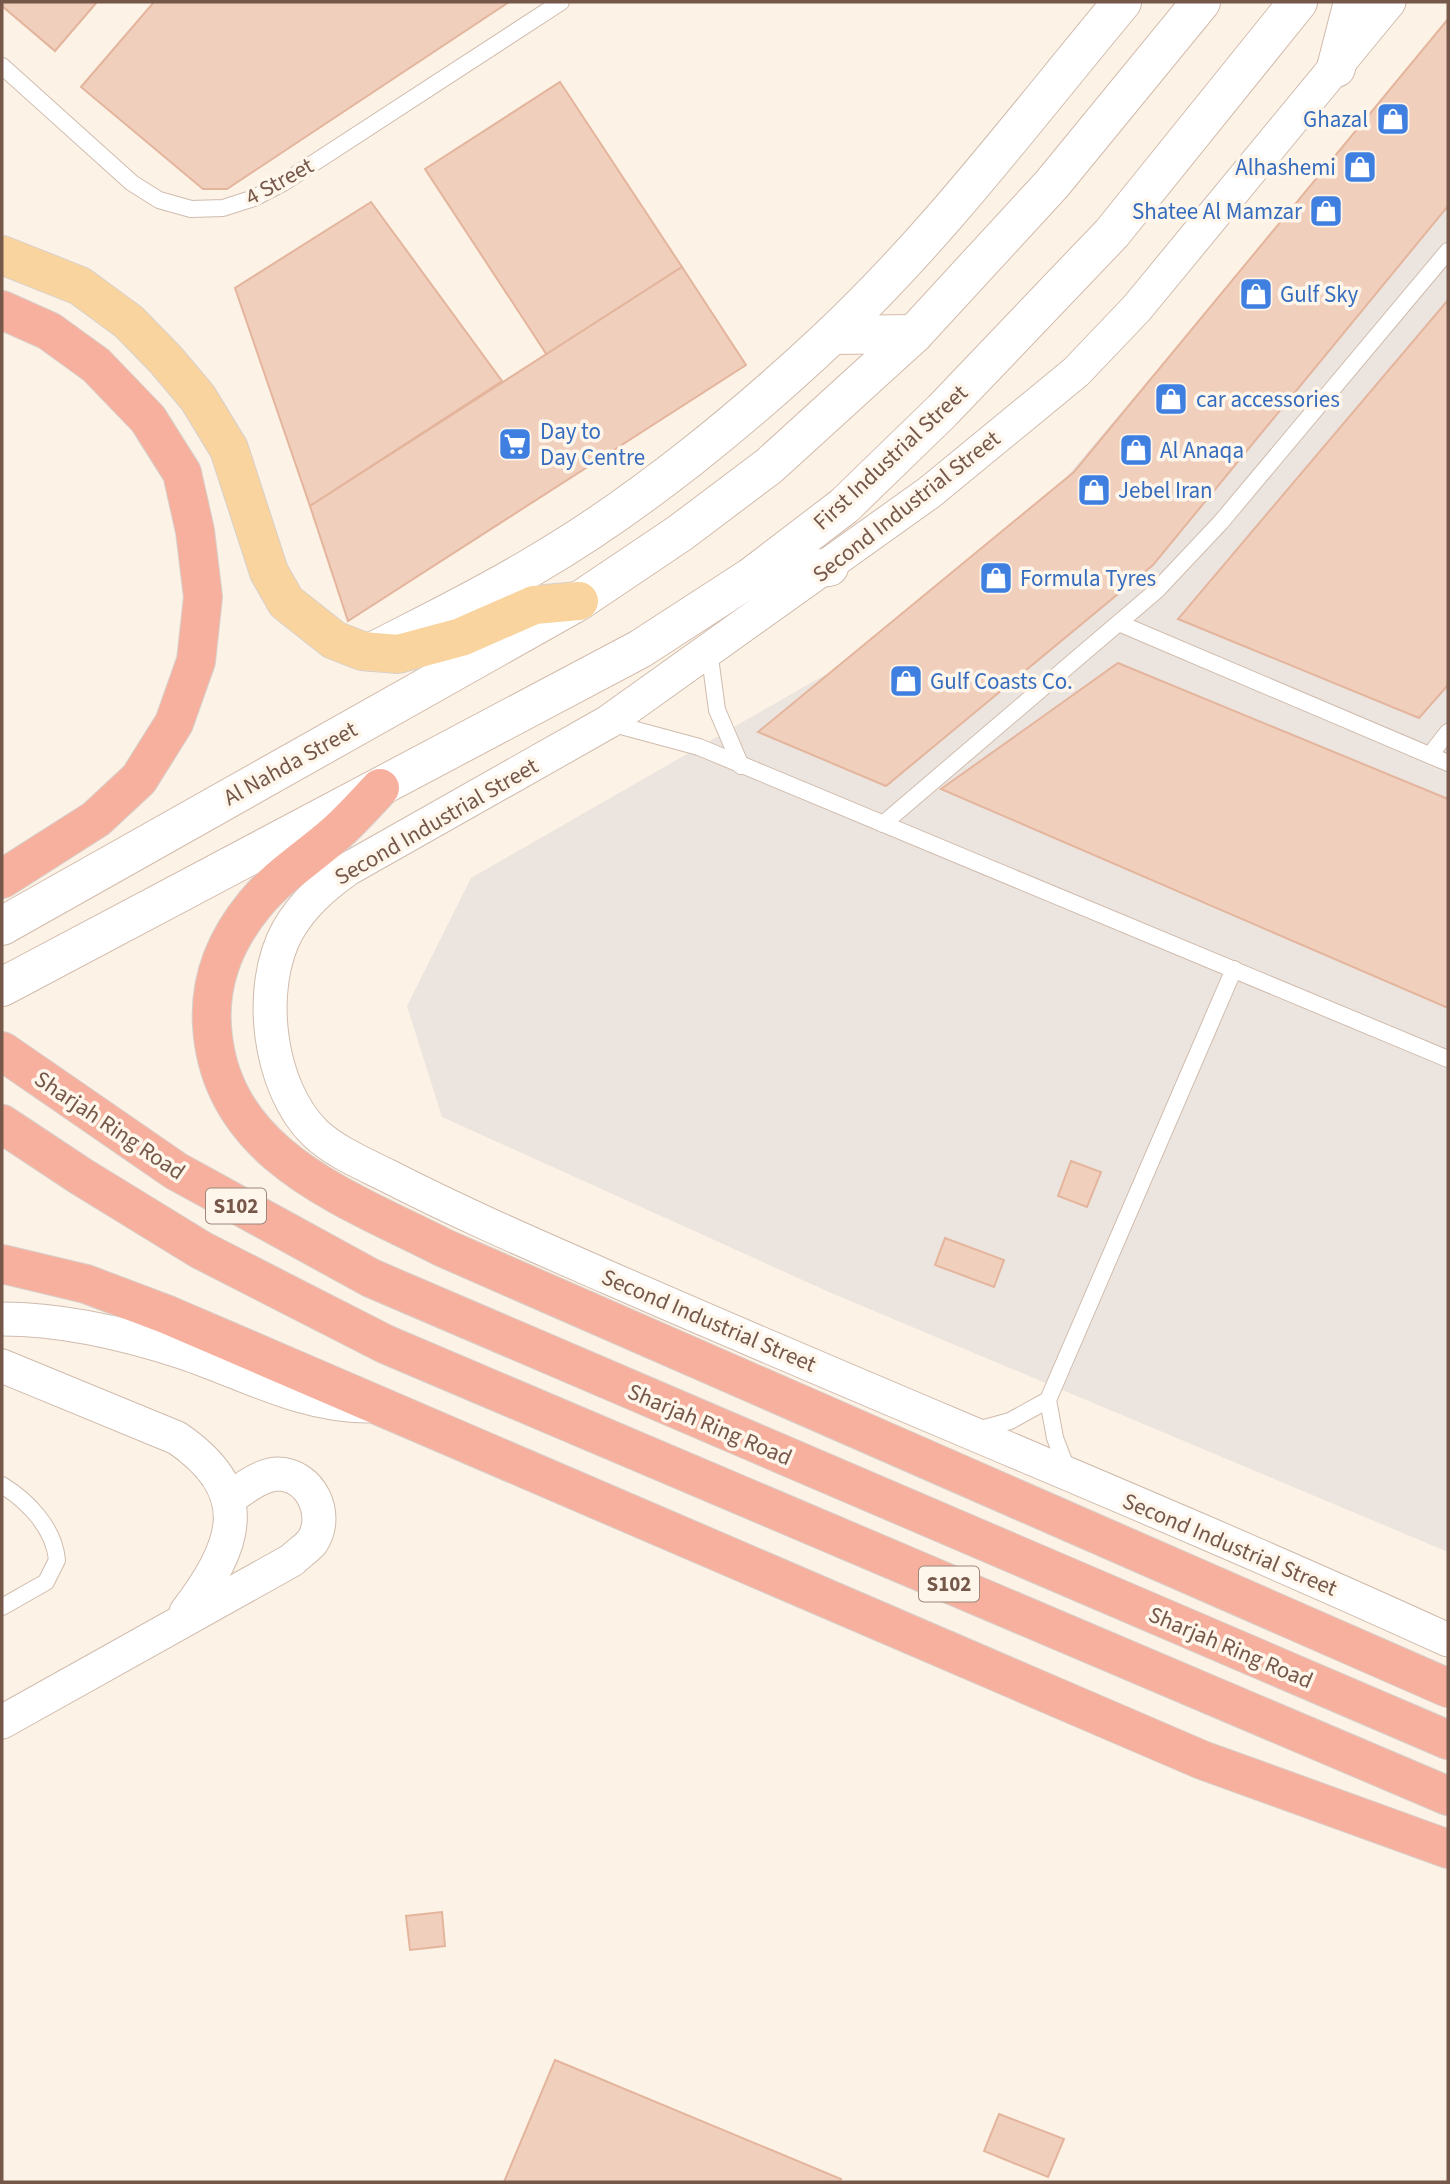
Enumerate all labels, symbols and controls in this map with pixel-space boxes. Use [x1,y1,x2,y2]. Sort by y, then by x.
shop icon: Ghazal [1374,100,1412,138]
place label: Ghazal [1303,103,1368,136]
shop icon: Alhashemi [1341,148,1379,186]
street label: 4 Street [239,149,320,214]
place label: Alhashemi [1235,151,1336,184]
shop icon: Shatee Al Mamzar [1307,192,1345,230]
place label: Shatee Al Mamzar [1132,195,1303,228]
shop icon: Gulf Sky [1237,275,1275,313]
place label: Gulf Sky [1280,278,1359,311]
street label: First Industrial Street [806,377,975,538]
shop icon: car accessories [1152,380,1190,418]
place label: car accessories [1196,383,1340,416]
place label: Day to Day Centre [540,415,645,474]
street label: Second Industrial Street [805,422,1007,590]
supermarket icon: Day to Day Centre [496,425,534,463]
shop icon: Al Anaqa [1117,431,1155,469]
place label: Al Anaqa [1160,434,1244,467]
shop icon: Jebel Iran [1075,471,1113,509]
place label: Jebel Iran [1118,474,1213,507]
shop icon: Formula Tyres [977,559,1015,597]
place label: Formula Tyres [1020,562,1156,595]
shop icon: Gulf Coasts Co. [887,662,925,700]
place label: Gulf Coasts Co. [930,665,1073,698]
street label: Al Nahda Street [217,713,363,814]
street label: Second Industrial Street [328,749,544,893]
street label: Sharjah Ring Road [28,1063,192,1188]
road number: S102 [206,1188,266,1224]
street label: Second Industrial Street [596,1260,821,1381]
street label: Sharjah Ring Road [623,1375,797,1474]
street label: Second Industrial Street [1117,1484,1342,1605]
road number: S102 [919,1566,979,1602]
street label: Sharjah Ring Road [1144,1598,1318,1697]

